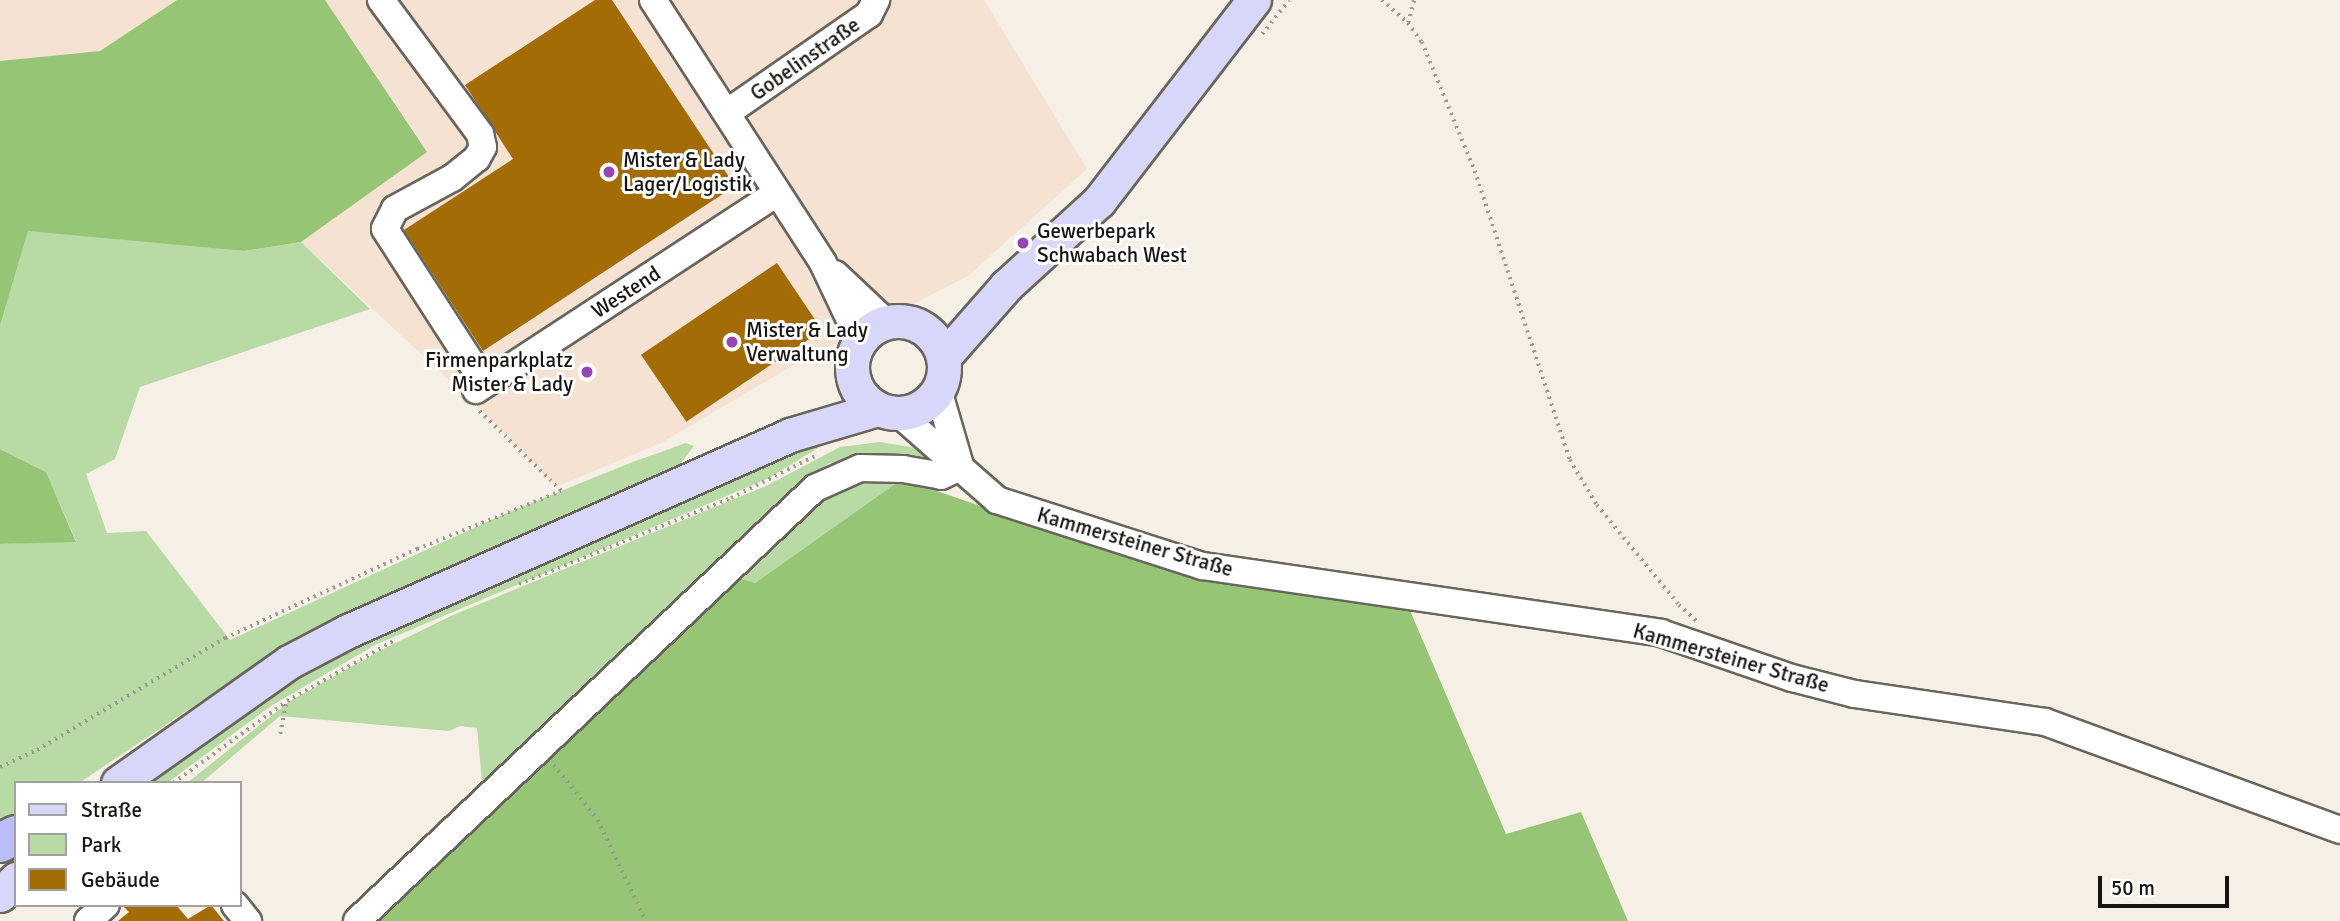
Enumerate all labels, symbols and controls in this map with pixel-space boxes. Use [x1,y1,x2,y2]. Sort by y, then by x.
street label: Gobelinstraße [745,12,865,106]
place label: Mister & Lady Lager/Logistik [623,147,752,197]
marker: Mister & Lady Lager/Logistik [601,164,617,180]
place label: Gewerbepark Schwabach West [1037,218,1187,268]
marker: Gewerbepark Schwabach West [1015,235,1031,251]
street label: Westend [587,260,665,324]
place label: Mister & Lady Verwaltung [746,317,868,367]
marker: Mister & Lady Verwaltung [724,334,740,350]
place label: Firmenparkplatz Mister & Lady [425,347,573,397]
marker: Firmenparkplatz Mister & Lady [579,364,595,380]
street label: Kammersteiner Straße [1034,502,1236,582]
street label: Kammersteiner Straße [1630,618,1832,698]
legend [14,781,242,907]
text: Straße [81,797,142,823]
text: Park [81,832,121,858]
scale bar [2102,862,2233,906]
text: Gebäude [81,867,160,893]
text: 50 m [2111,875,2155,901]

